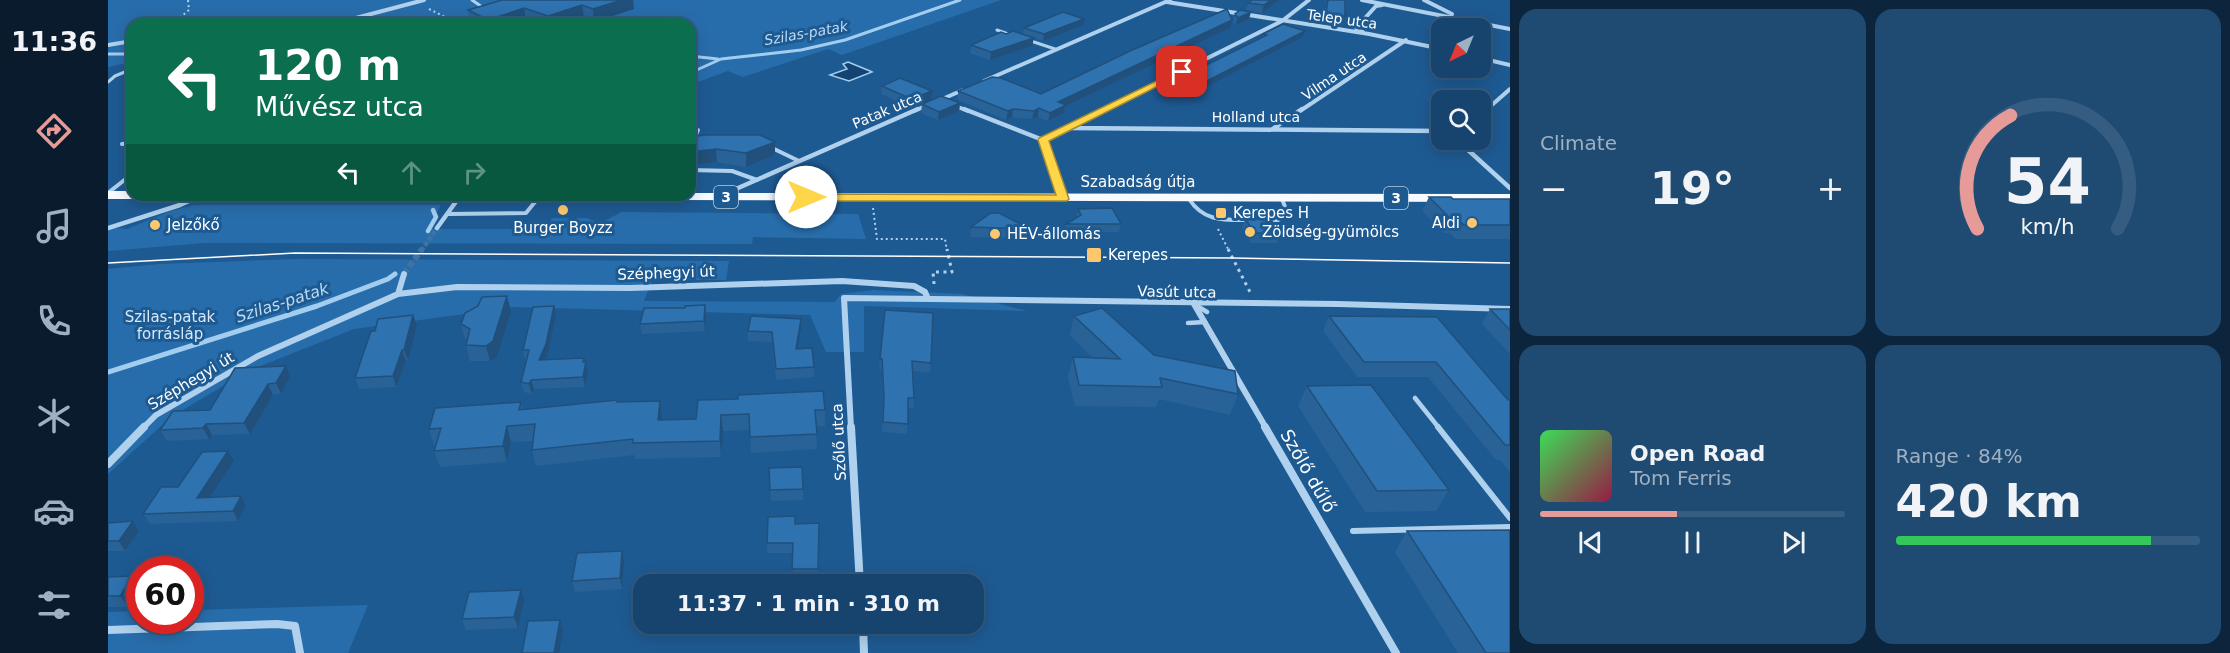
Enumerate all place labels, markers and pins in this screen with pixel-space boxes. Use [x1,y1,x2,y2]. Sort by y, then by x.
pin [1156,46,1207,97]
marker: Burger Boyzz [556,203,570,217]
place label: Kerepes H [1233,204,1309,222]
marker: Kerepes H [1214,206,1228,220]
place label: Aldi [1432,214,1460,232]
place label: Jelzőkő [166,216,220,234]
marker: Aldi [1465,216,1479,230]
marker: Jelzőkő [148,218,162,232]
place label: Burger Boyzz [513,219,613,237]
place label: Zöldség-gyümölcs [1262,223,1399,241]
place label: HÉV-állomás [1007,224,1101,243]
marker: Zöldség-gyümölcs [1243,225,1257,239]
marker: HÉV-állomás [988,227,1002,241]
marker: Kerepes [1085,246,1103,264]
place label: Kerepes [1108,246,1168,264]

